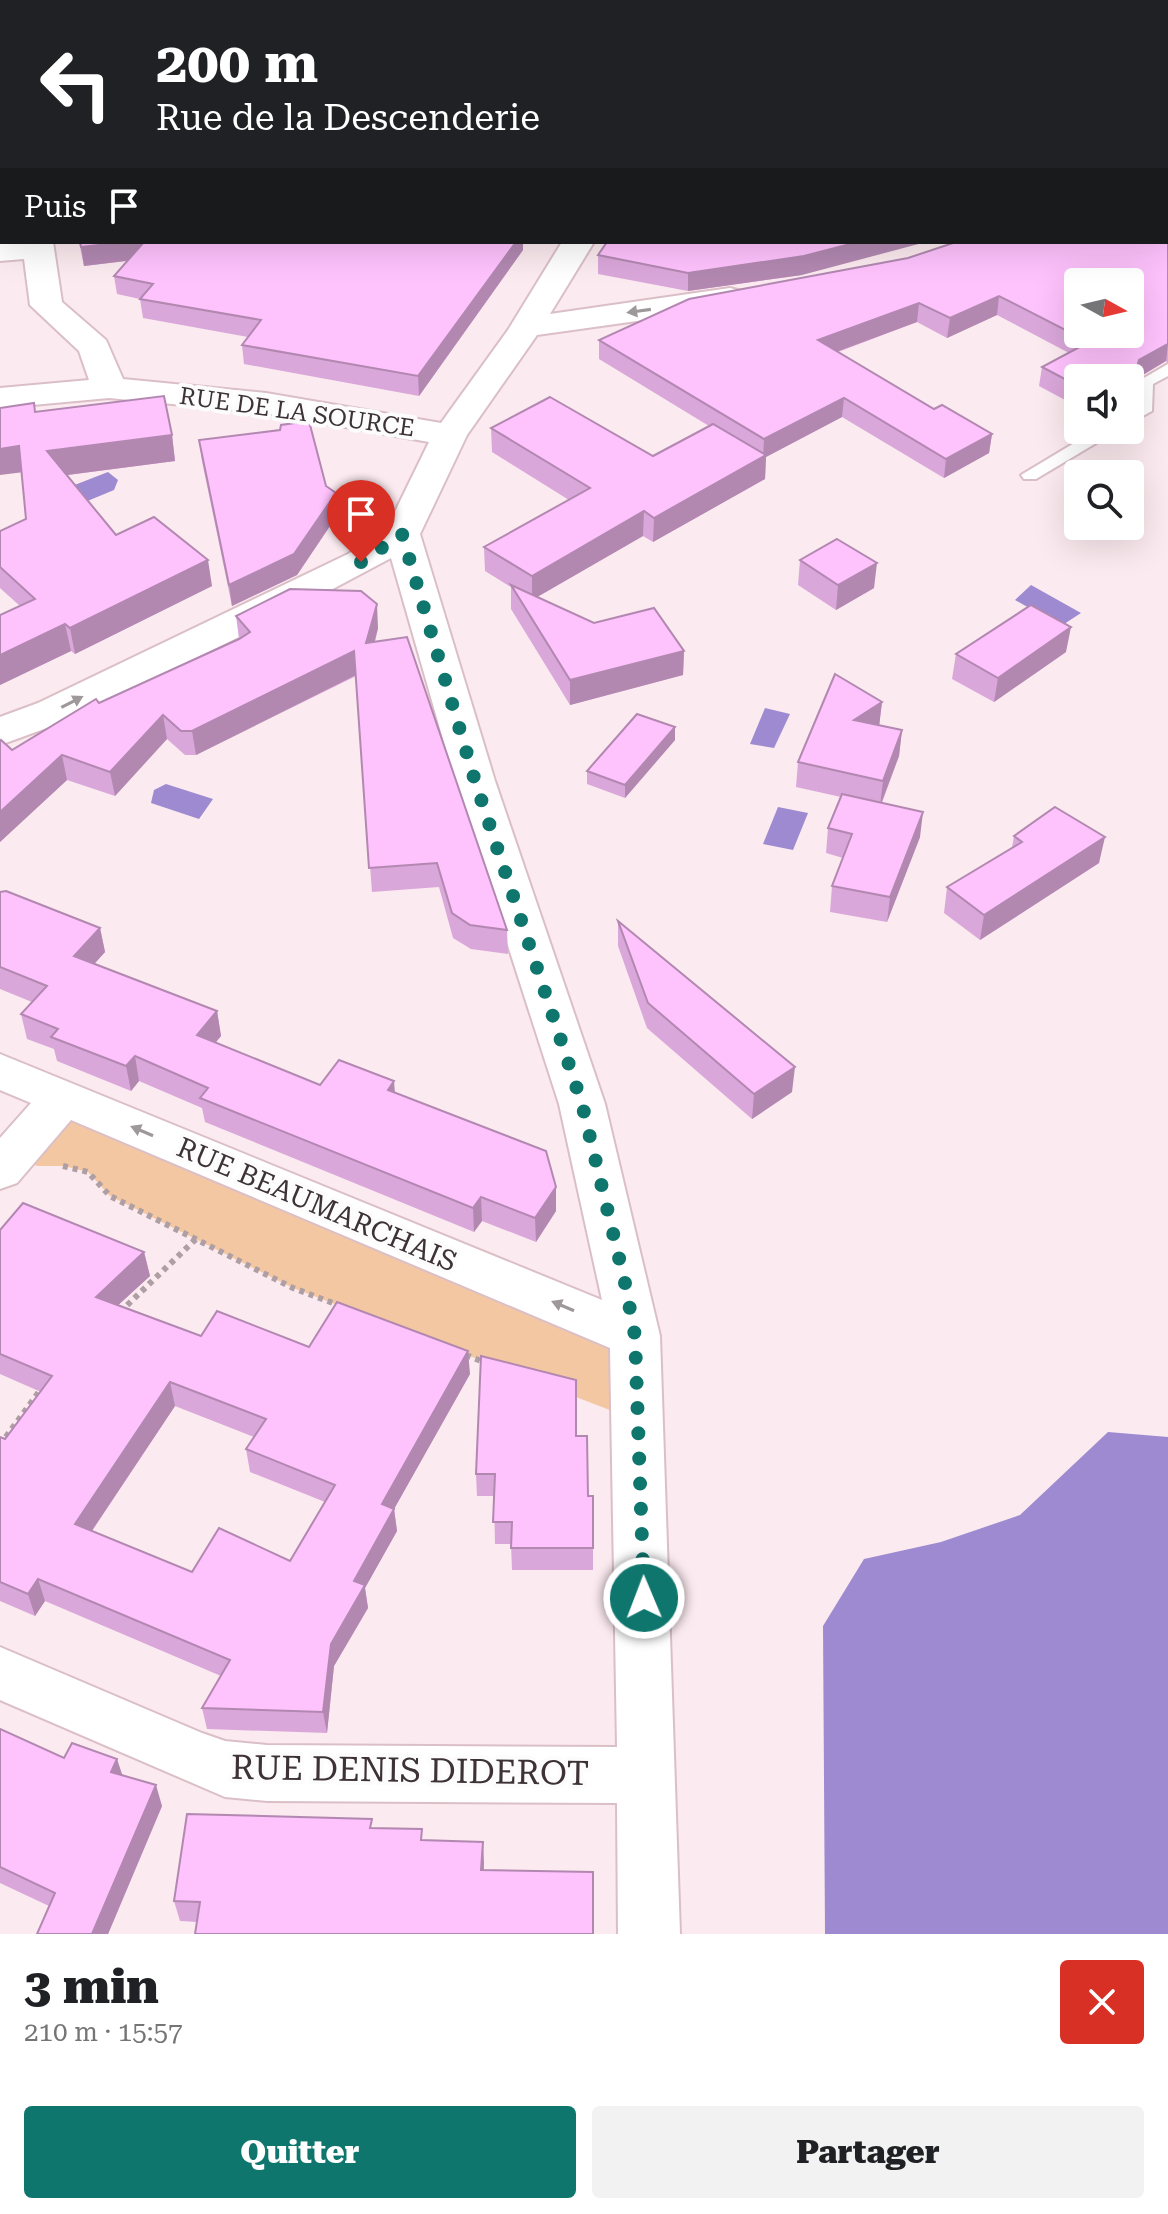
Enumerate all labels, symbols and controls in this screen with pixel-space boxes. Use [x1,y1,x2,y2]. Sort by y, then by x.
text: 200 m [156,30,318,96]
icon: left [24,32,128,136]
text: Rue de la Descenderie [156,97,540,139]
icon: arrive [102,184,146,228]
text: Puis [24,189,86,224]
north arrow [1064,268,1144,348]
map controls [1064,268,1144,540]
one-way arrow [627,305,652,318]
button: sound [1064,364,1144,444]
street label: RUE DE LA SOURCE [178,382,416,442]
button: search [1064,460,1144,540]
pin [327,480,395,562]
icon: arrive [339,492,383,536]
one-way arrow [60,695,83,708]
one-way arrow [130,1124,154,1137]
street label: RUE BEAUMARCHAIS [172,1131,462,1278]
one-way arrow [551,1299,575,1312]
position arrow [602,1556,686,1640]
street label: RUE DENIS DIDEROT [231,1747,589,1793]
text: 3 min [24,1959,159,2015]
button: close [1060,1960,1144,2044]
text: 210 m · 15:57 [24,2017,183,2047]
button: Quitter [24,2106,576,2198]
button: Partager [592,2106,1144,2198]

